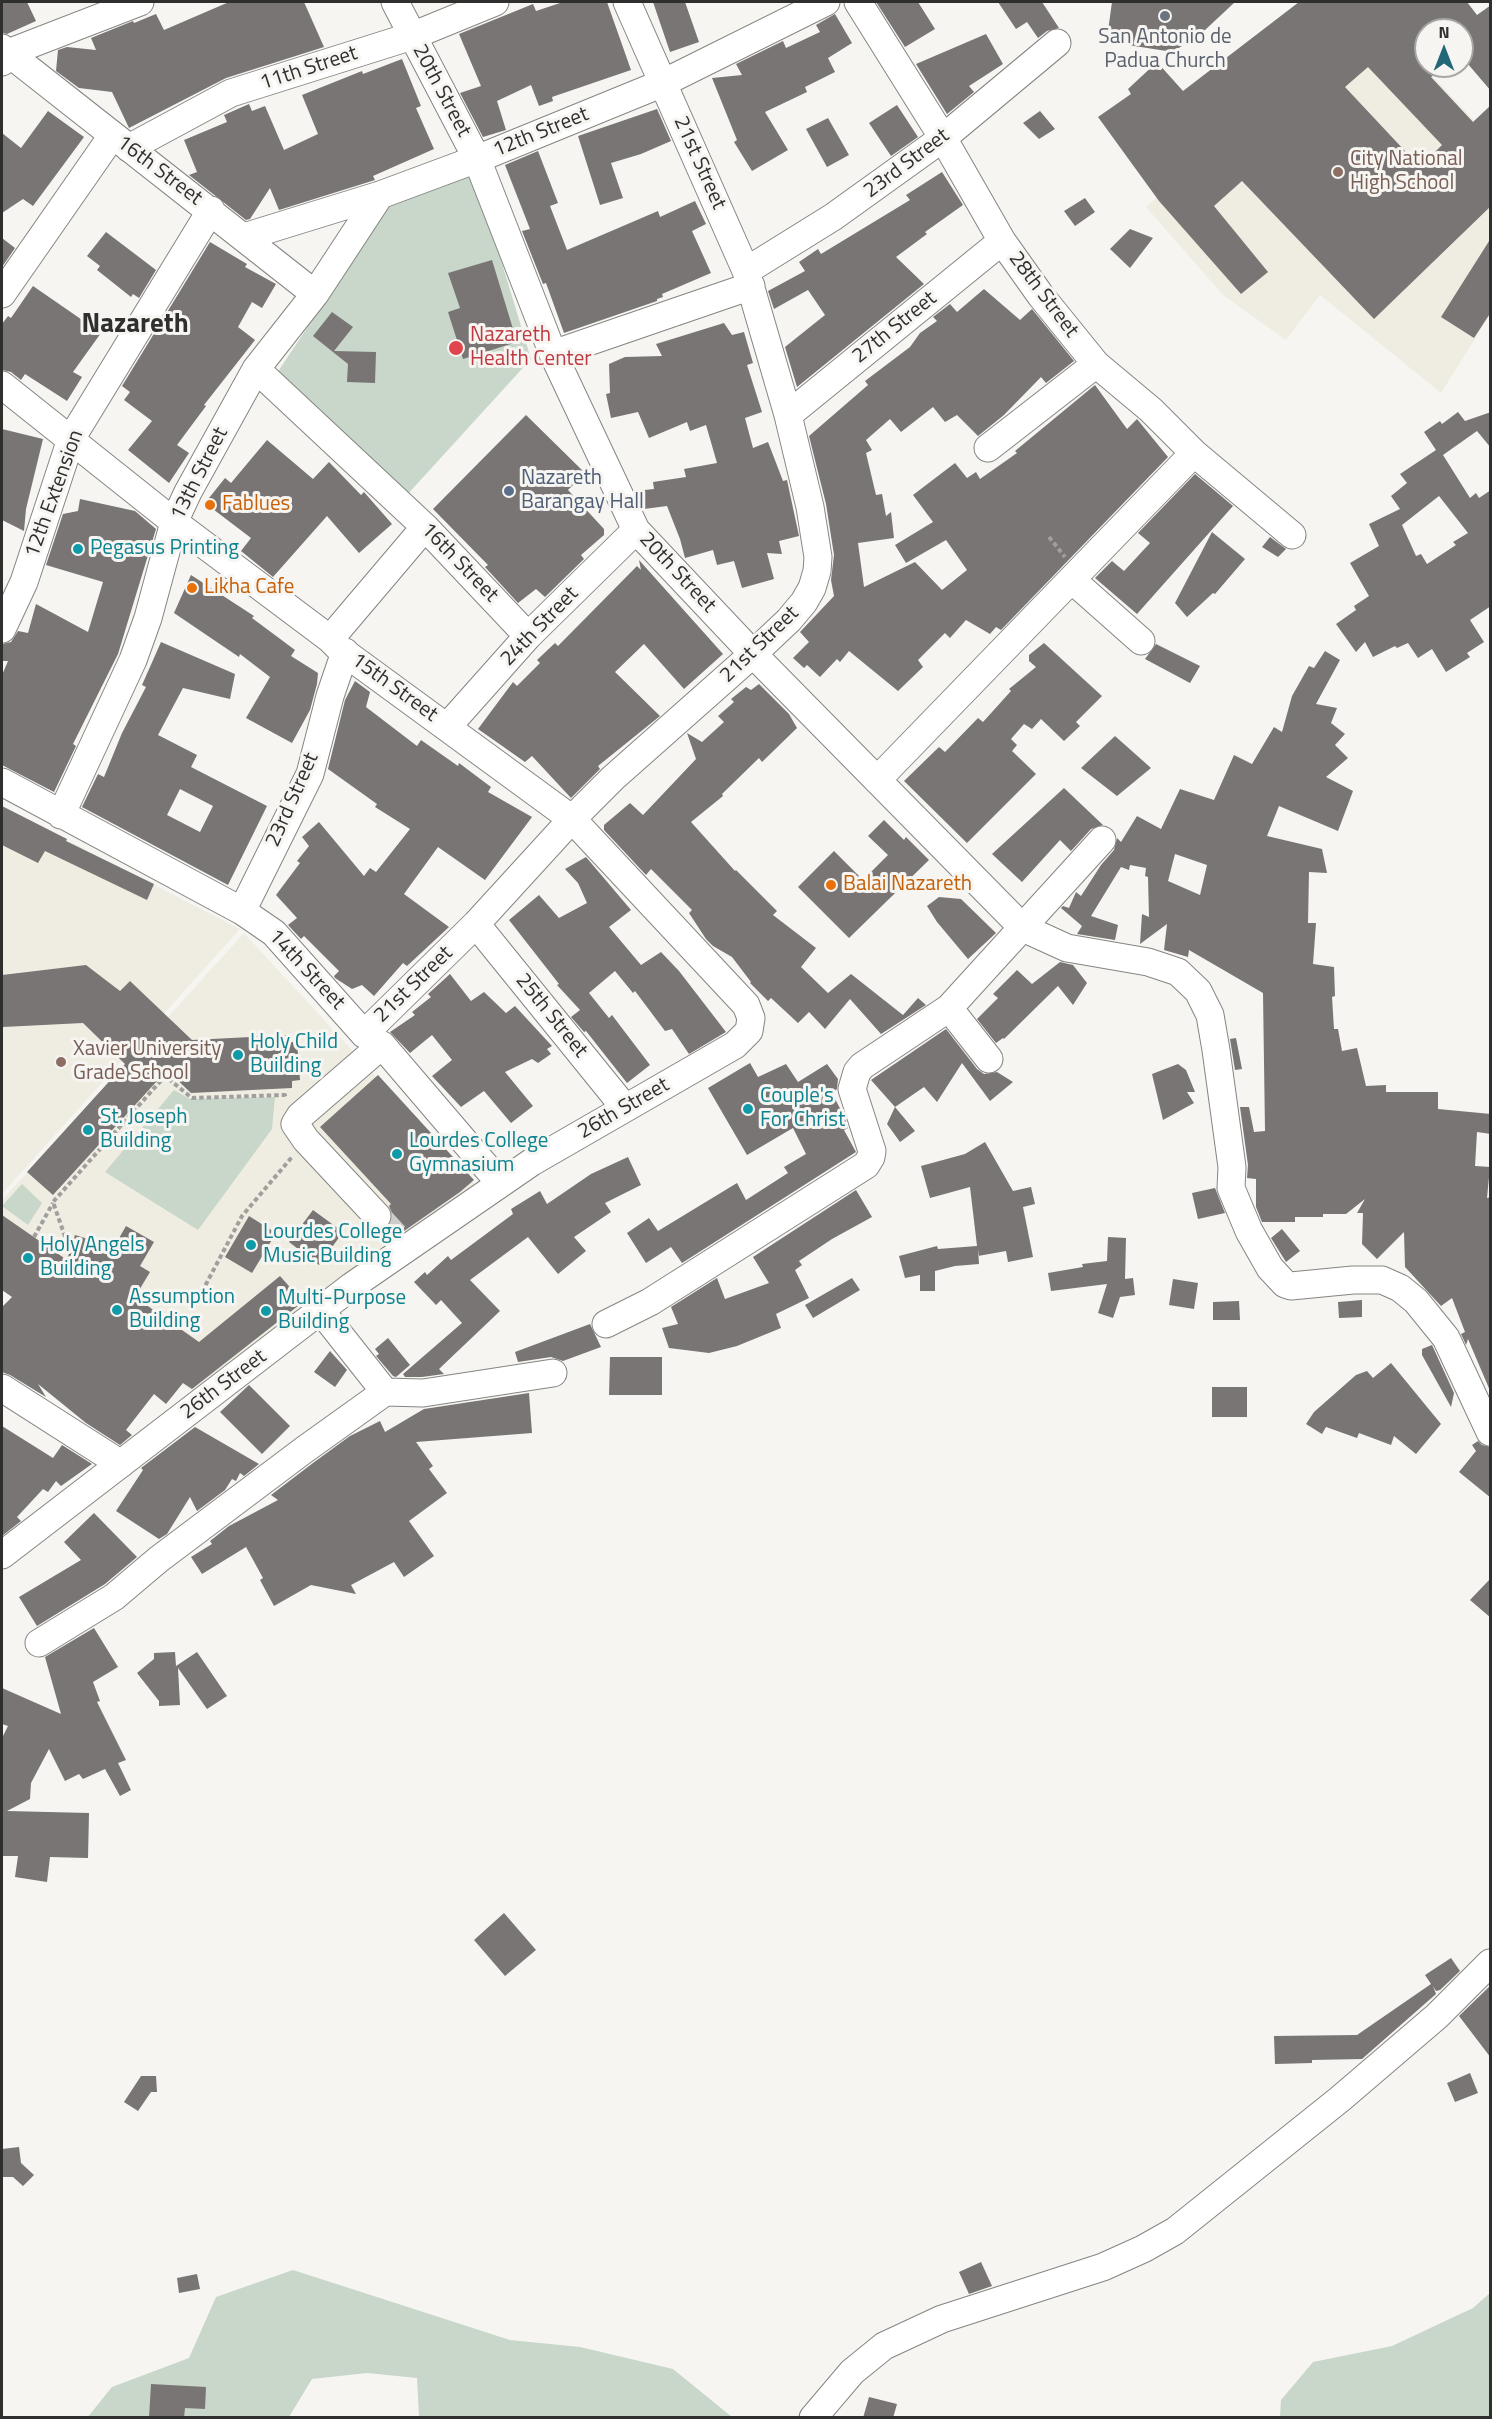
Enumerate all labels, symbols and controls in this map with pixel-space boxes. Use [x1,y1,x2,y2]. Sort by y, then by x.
marker: San Antonio de Padua Church [1158,9,1172,23]
north arrow [1414,18,1474,78]
text: N [1438,20,1450,44]
place label: San Antonio de Padua Church [1098,25,1232,75]
street label: 11th Street [257,41,361,97]
street label: 20th Street [406,41,476,141]
street label: 12th Street [489,102,593,164]
street label: 21st Street [667,112,731,214]
street label: 23rd Street [859,124,955,204]
street label: 16th Street [111,131,207,211]
place label: City National High School [1350,147,1463,197]
marker: City National High School [1331,165,1345,179]
street label: 28th Street [1003,247,1083,343]
street label: 27th Street [848,286,942,370]
district label: Nazareth [81,309,189,341]
place label: Nazareth Health Center [470,323,592,373]
marker: Nazareth Health Center [447,339,465,357]
street label: 13th Street [166,423,234,525]
street label: 12th Extension [20,427,90,561]
place label: Nazareth Barangay Hall [521,466,644,516]
marker: Nazareth Barangay Hall [502,484,516,498]
place label: Fablues [222,492,290,518]
marker: Fablues [203,498,217,512]
street label: 16th Street [415,518,503,608]
street label: 20th Street [633,528,721,618]
place label: Pegasus Printing [90,536,239,562]
marker: Pegasus Printing [71,542,85,556]
place label: Likha Cafe [204,575,294,601]
marker: Likha Cafe [185,581,199,595]
street label: 24th Street [496,582,584,672]
street label: 21st Street [715,601,805,689]
street label: 15th Street [346,648,442,728]
street label: 23rd Street [261,749,325,851]
place label: Balai Nazareth [843,872,972,898]
marker: Balai Nazareth [824,878,838,892]
street label: 14th Street [262,925,350,1015]
street label: 21st Street [369,941,459,1029]
street label: 25th Street [509,969,593,1063]
place label: Holy Child Building [250,1030,338,1080]
place label: Xavier University Grade School [73,1037,221,1087]
marker: Holy Child Building [231,1048,245,1062]
marker: Xavier University Grade School [54,1055,68,1069]
street label: 26th Street [574,1073,674,1145]
place label: Couple's For Christ [760,1084,845,1134]
marker: Couple's For Christ [741,1102,755,1116]
place label: St. Joseph Building [100,1105,187,1155]
marker: St. Joseph Building [81,1123,95,1137]
place label: Lourdes College Gymnasium [409,1129,548,1179]
marker: Lourdes College Gymnasium [390,1147,404,1161]
place label: Lourdes College Music Building [263,1220,402,1270]
place label: Holy Angels Building [40,1233,145,1283]
marker: Lourdes College Music Building [244,1238,258,1252]
marker: Holy Angels Building [21,1251,35,1265]
place label: Assumption Building [129,1285,235,1335]
place label: Multi-Purpose Building [278,1286,406,1336]
marker: Assumption Building [110,1303,124,1317]
marker: Multi-Purpose Building [259,1304,273,1318]
street label: 26th Street [176,1345,272,1425]

